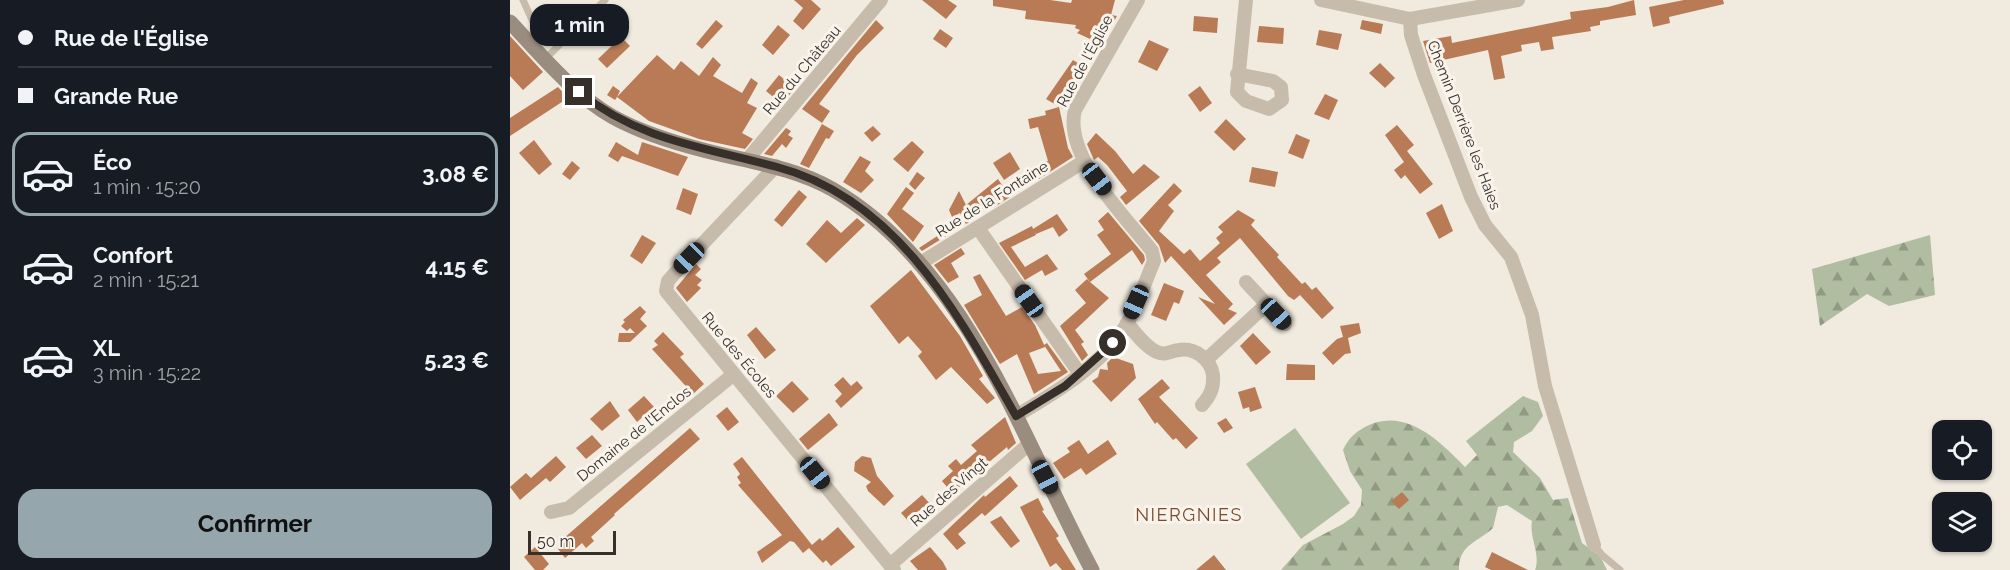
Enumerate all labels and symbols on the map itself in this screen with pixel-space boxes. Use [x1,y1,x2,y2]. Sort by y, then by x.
callout: 1 min [530,5,628,47]
street label: Rue de l'Église [1053,12,1117,110]
street label: Rue du Château [759,22,845,118]
street label: Chemin Derrière les Haies [1423,38,1505,212]
route end [565,78,592,105]
street label: Rue de la Fontaine [932,157,1052,241]
car [1079,159,1115,199]
car [670,239,708,277]
car [1011,281,1047,321]
car [1120,282,1152,322]
car [1257,295,1295,333]
street label: Rue des Écoles [698,308,780,402]
route start [1099,329,1126,356]
street label: Domaine de l'Enclos [573,383,695,485]
car [797,453,833,493]
street label: Rue des Vingt [907,454,991,530]
car [1029,457,1061,497]
district label: NIERGNIES [1135,504,1243,525]
scale bar [528,528,616,556]

